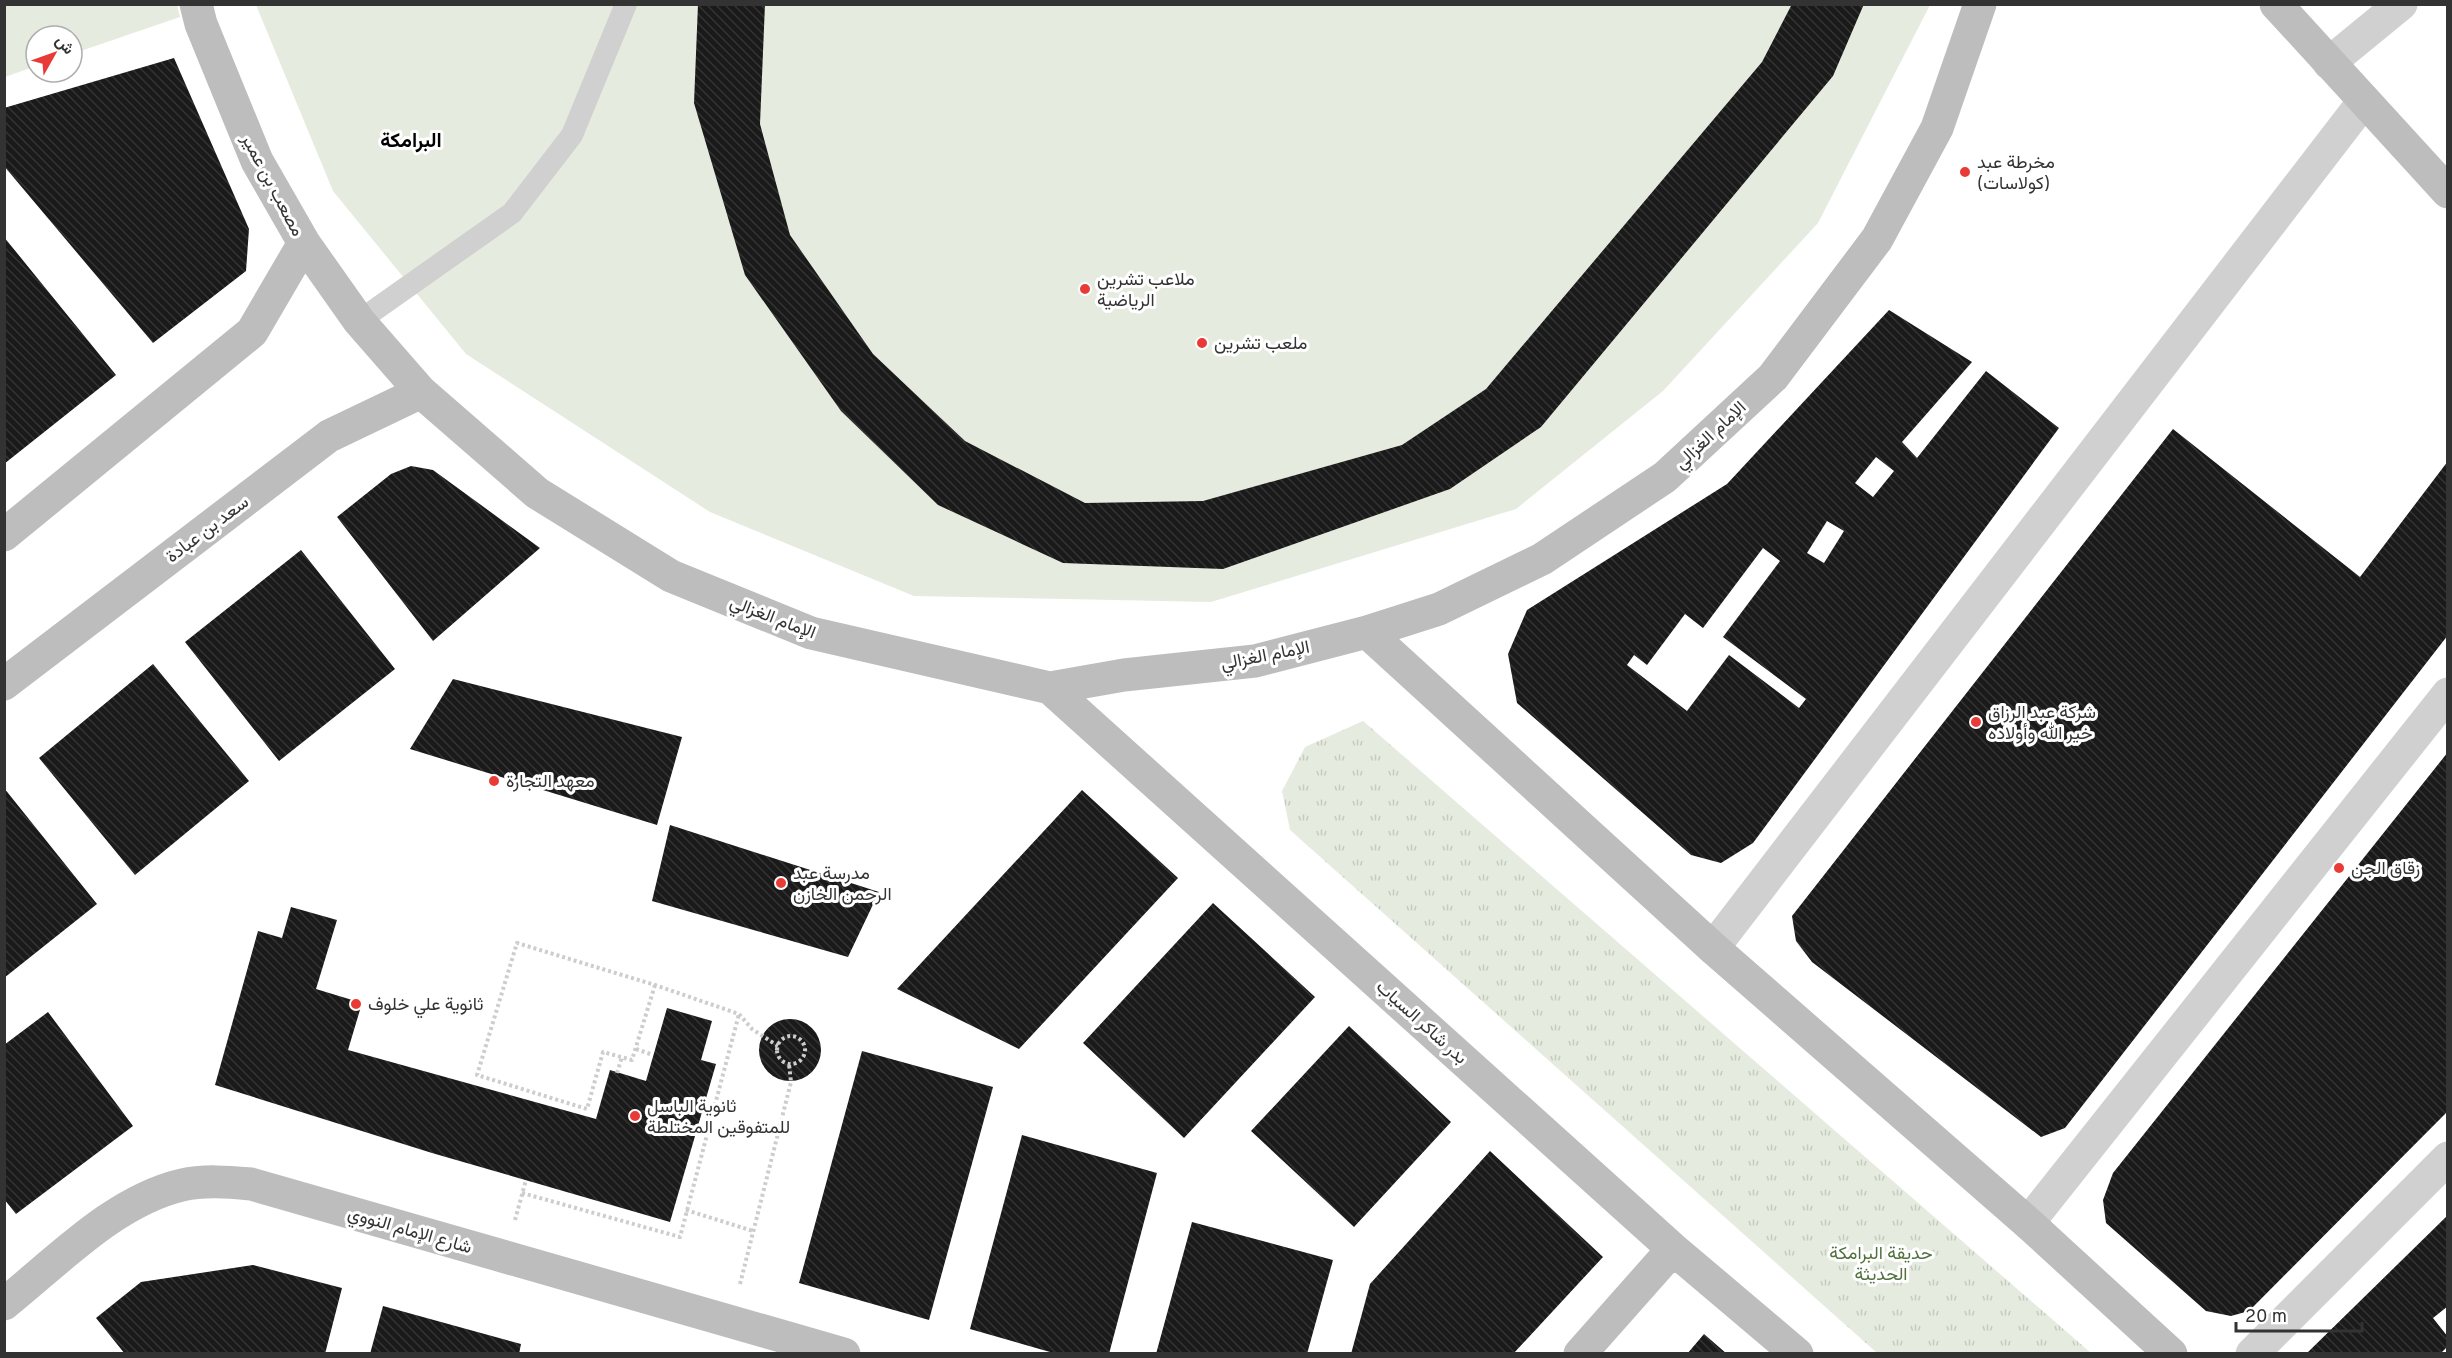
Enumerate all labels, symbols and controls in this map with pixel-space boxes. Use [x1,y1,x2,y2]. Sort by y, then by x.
north arrow [24,24,84,84]
text: ش [50,32,78,59]
district label: البرامكة [380,129,442,155]
street label: مصعب بن عمير [235,130,308,241]
place label: مخرطة عبد (كولاسات) [1977,152,2055,196]
marker: مخرطة عبد (كولاسات) [1958,165,1972,179]
place label: ملاعب تشرين الرياضية [1097,269,1195,313]
marker: ملاعب تشرين الرياضية [1078,282,1092,296]
place label: ملعب تشرين [1214,333,1307,356]
marker: ملعب تشرين [1195,336,1209,350]
street label: الإمام الغزالي [1670,397,1753,477]
street label: سعد بن عبادة [162,491,254,569]
street label: الإمام الغزالي [726,592,819,647]
street label: الإمام الغزالي [1219,637,1312,678]
place label: شركة عبد الرزاق خير الله وأولاده [1988,702,2096,746]
marker: شركة عبد الرزاق خير الله وأولاده [1969,715,1983,729]
place label: معهد التجارة [506,771,595,794]
marker: معهد التجارة [487,774,501,788]
place label: زقاق الجن [2351,858,2420,881]
marker: زقاق الجن [2332,861,2346,875]
place label: مدرسة عبد الرحمن الخازن [793,863,892,907]
marker: مدرسة عبد الرحمن الخازن [774,876,788,890]
street label: بدر شاكر السياب [1371,976,1471,1070]
place label: ثانوية علي خلوف [368,994,483,1019]
marker: ثانوية علي خلوف [349,997,363,1011]
place label: ثانوية الباسل للمتفوقين المختلطة [647,1096,790,1140]
marker: ثانوية الباسل للمتفوقين المختلطة [628,1109,642,1123]
street label: شارع الإمام النووي [344,1203,474,1262]
park label: حديقة البرامكة الحديثة [1829,1243,1933,1287]
scale bar [2236,1295,2362,1333]
text: 20 m [2245,1306,2287,1329]

